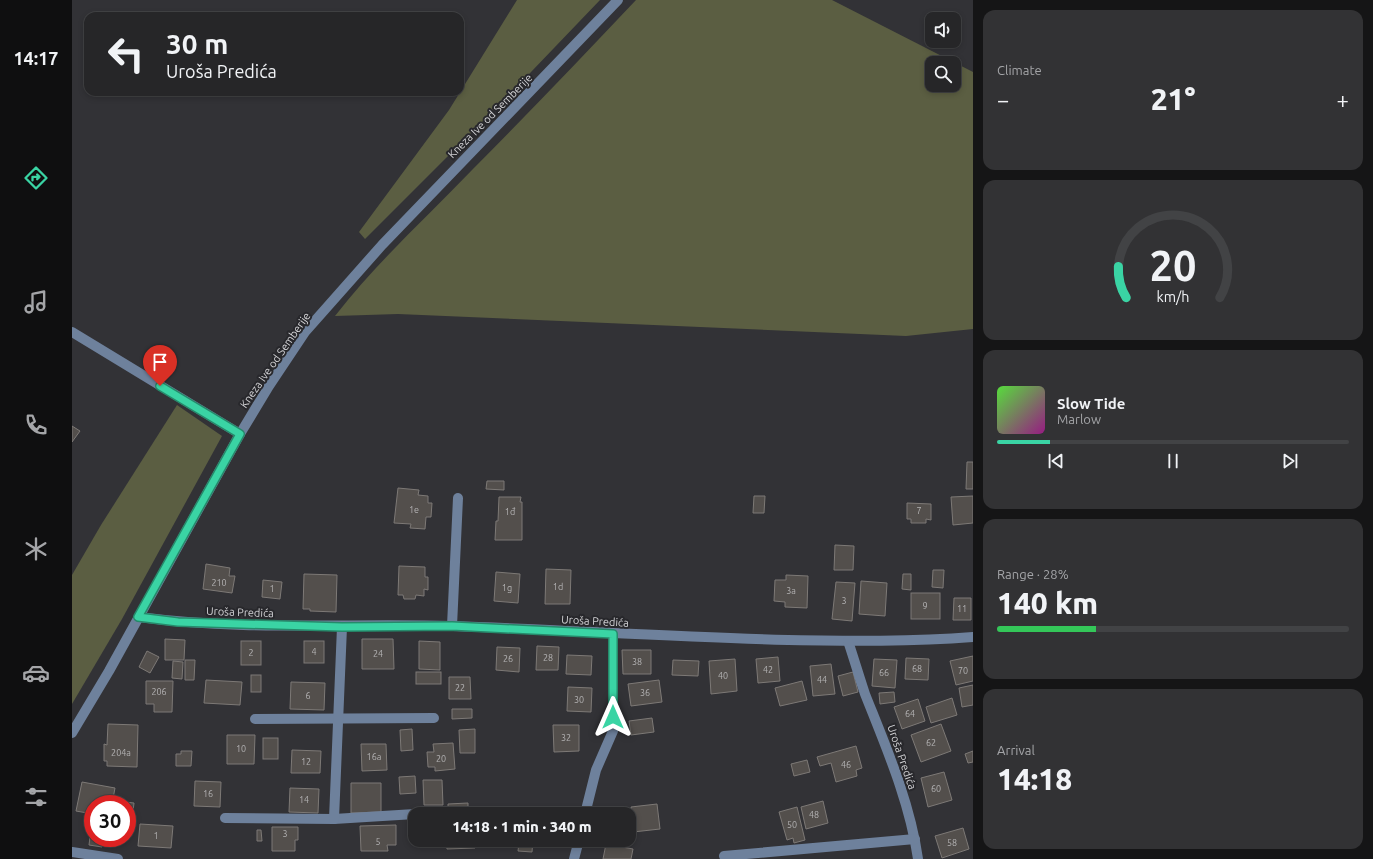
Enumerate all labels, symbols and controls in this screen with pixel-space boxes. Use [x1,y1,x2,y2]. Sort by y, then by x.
map controls [925,12,961,92]
button: sound [925,12,961,48]
icon: left [100,28,152,80]
text: 30 m [166,28,228,59]
text: 14:17 [13,48,59,68]
button: search [925,56,961,92]
text: Uroša Predića [166,61,277,81]
text: Climate [997,63,1042,77]
street label: Kneza Ive od Semberije [446,72,534,160]
text: 21° [1151,82,1195,116]
text: − [997,87,1009,112]
text: + [1337,87,1349,112]
icon: directions [22,164,50,192]
text: 20 [1150,241,1196,288]
icon: music [22,288,50,316]
text: km/h [1157,288,1189,304]
street label: Kneza Ive od Semberije [237,310,313,410]
pin [143,345,177,386]
icon: arrive [149,351,171,373]
text: Slow Tide [1057,395,1125,412]
icon: phone [22,411,50,439]
text: Marlow [1057,412,1101,426]
icon: previous [1045,450,1067,472]
icon: pause [1162,450,1184,472]
icon: next [1279,450,1301,472]
house number: 1e [409,505,419,515]
house number: 7 [916,506,922,516]
house number: 1đ [505,507,516,517]
icon: climate [22,535,50,563]
text: Range · 28% [997,567,1069,581]
house number: 210 [211,578,227,588]
house number: 1d [553,582,563,592]
house number: 1g [502,583,512,593]
house number: 1 [269,584,275,594]
house number: 3a [786,586,796,596]
text: 140 km [997,586,1098,620]
house number: 3 [841,596,847,606]
house number: 9 [922,601,928,611]
house number: 11 [957,604,967,614]
street label: Uroša Predića [206,605,274,619]
street label: Uroša Predića [561,613,629,629]
house number: 4 [311,647,317,657]
house number: 2 [248,648,254,658]
house number: 24 [373,649,383,659]
house number: 28 [543,653,553,663]
house number: 26 [503,654,513,664]
house number: 38 [632,657,642,667]
icon: car [22,659,50,687]
house number: 68 [912,664,922,674]
house number: 42 [763,665,773,675]
house number: 70 [958,666,968,676]
house number: 66 [879,668,889,678]
house number: 40 [718,671,728,681]
house number: 44 [817,675,827,685]
house number: 22 [455,683,465,693]
house number: 206 [151,687,167,697]
house number: 36 [640,688,650,698]
house number: 6 [305,691,311,701]
house number: 30 [574,695,584,705]
position arrow [592,696,634,738]
house number: 64 [905,709,915,719]
street label: Uroša Predića [885,723,919,791]
house number: 32 [561,733,571,743]
house number: 62 [926,738,936,748]
text: Arrival [997,743,1035,757]
house number: 10 [236,744,246,754]
house number: 204a [111,748,131,758]
house number: 16a [367,752,381,762]
house number: 20 [436,754,446,764]
house number: 12 [301,757,311,767]
house number: 46 [841,760,851,770]
text: 14:18 [997,762,1072,796]
icon: filters [22,783,50,811]
house number: 60 [931,784,941,794]
house number: 16 [203,789,213,799]
speed limit sign: 30 [84,795,136,847]
house number: 14 [299,795,309,805]
house number: 48 [809,810,819,820]
text: 14:18 · 1 min · 340 m [452,818,592,835]
house number: 50 [787,820,797,830]
house number: 3 [282,829,288,839]
house number: 1 [153,831,159,841]
house number: 5 [375,837,381,847]
house number: 58 [947,838,957,848]

